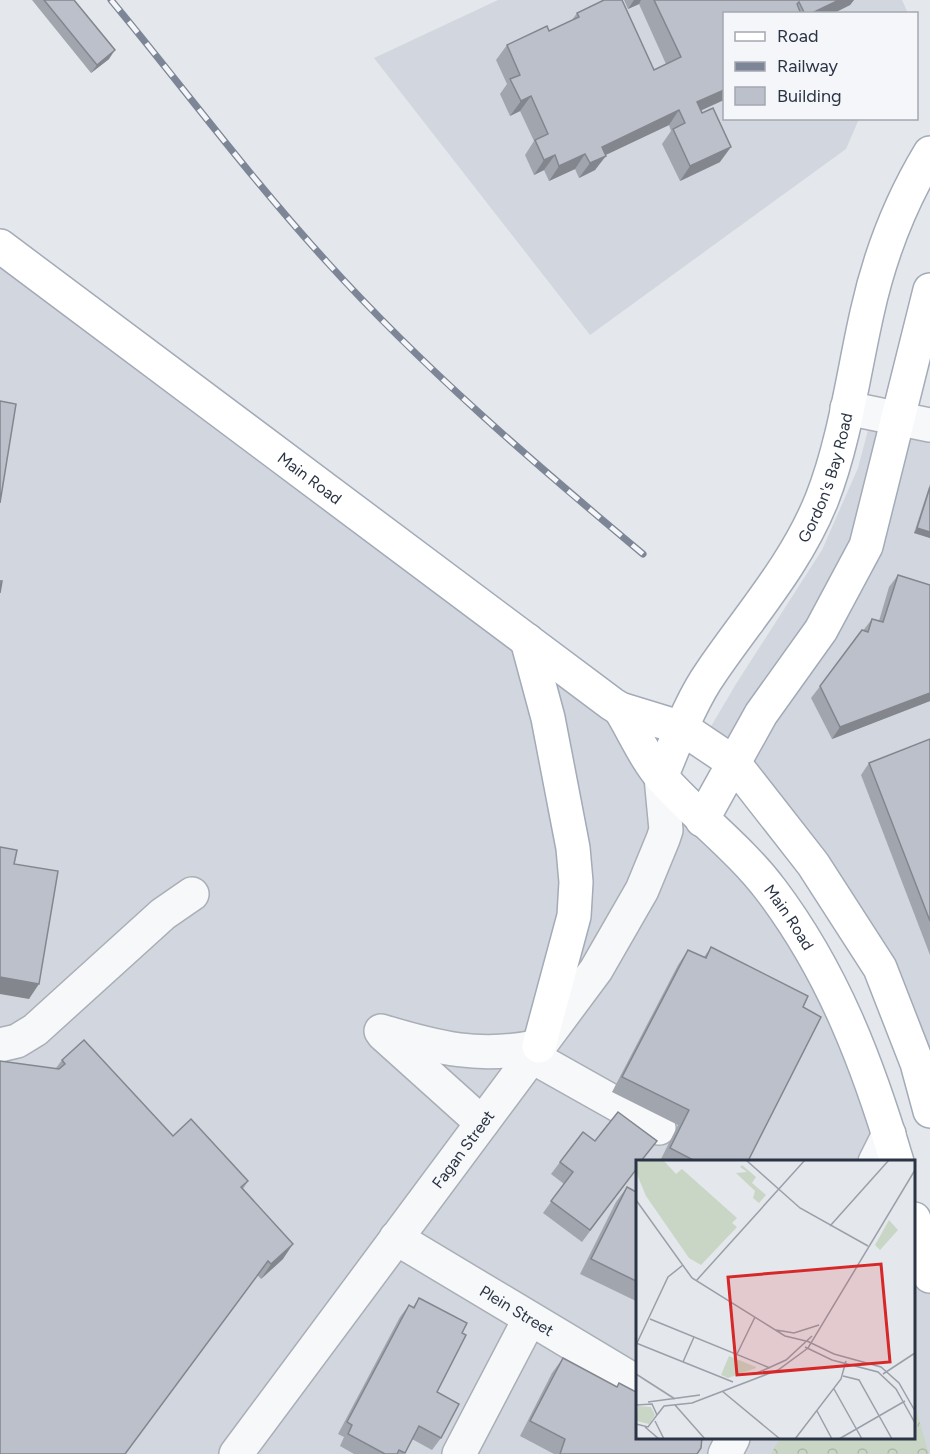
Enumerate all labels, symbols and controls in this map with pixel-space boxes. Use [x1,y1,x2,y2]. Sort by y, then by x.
legend [723,12,918,120]
text: Road [777,25,818,47]
text: Railway [777,55,839,77]
text: Building [777,85,842,107]
street label: Gordon's Bay Road [794,411,856,546]
street label: Main Road [274,448,345,508]
street label: Main Road [760,881,818,954]
street label: Fagan Street [428,1107,498,1192]
inset map [636,1160,915,1439]
street label: Plein Street [476,1281,557,1340]

